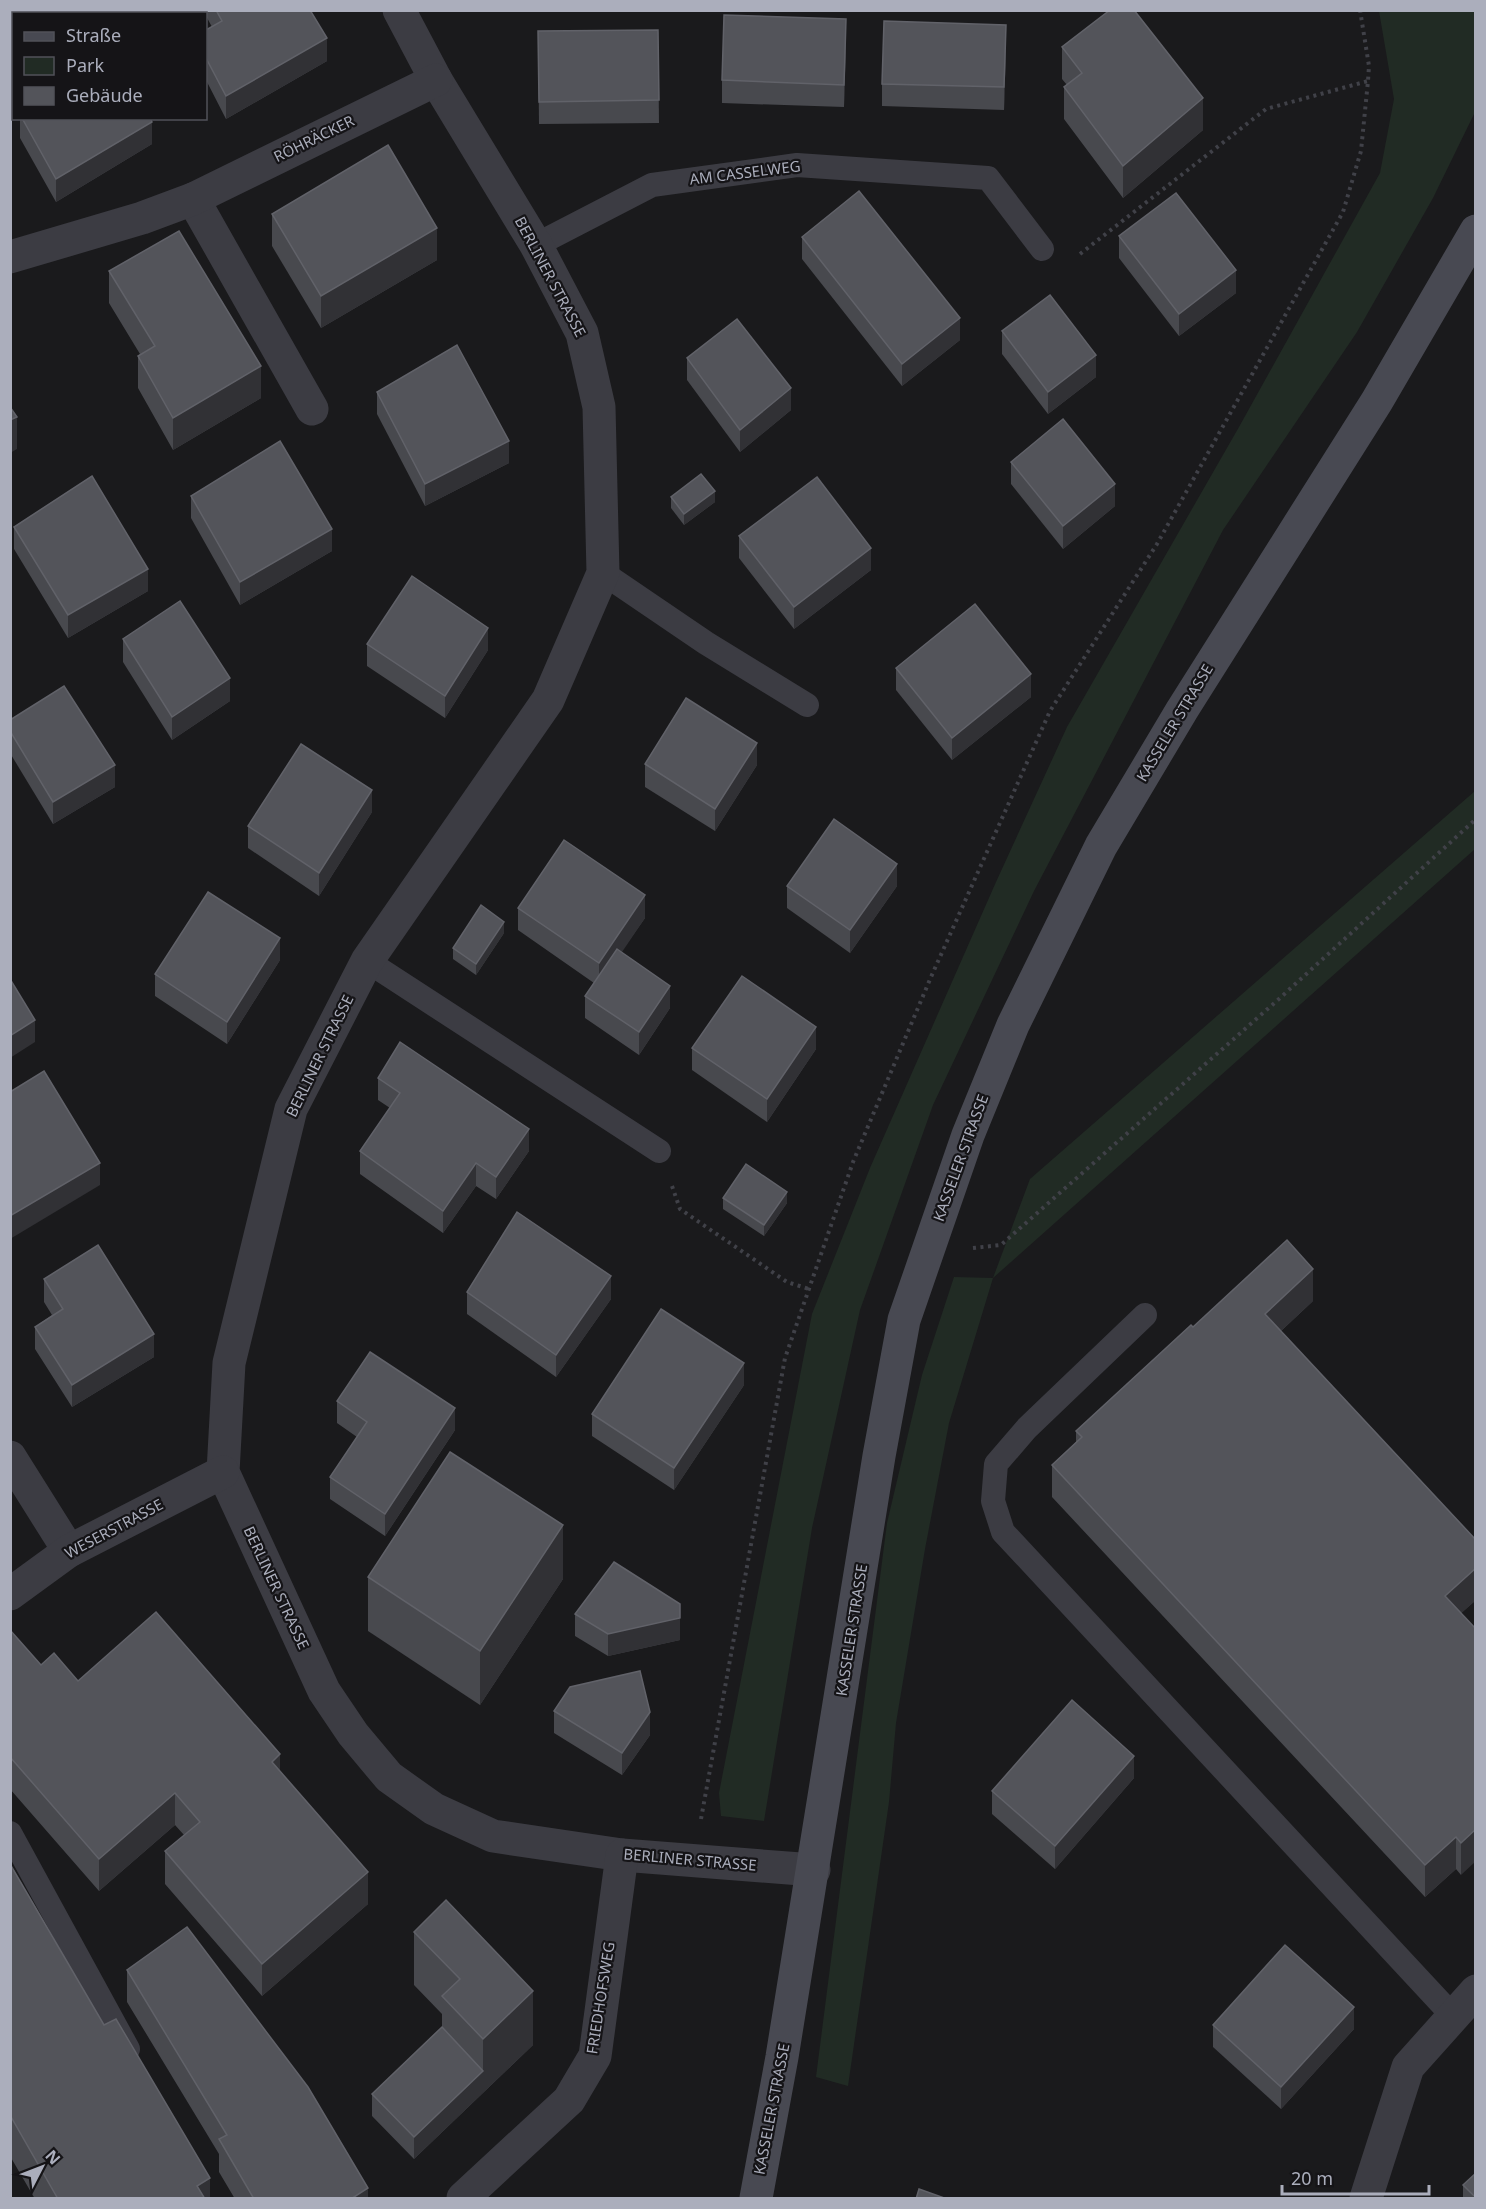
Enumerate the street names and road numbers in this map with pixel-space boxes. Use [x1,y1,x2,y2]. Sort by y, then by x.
street label: RÖHRÄCKER [270,110,358,166]
street label: AM CASSELWEG [688,155,802,189]
street label: BERLINER STRASSE [511,213,591,340]
street label: KASSELER STRASSE [1131,660,1217,785]
street label: BERLINER STRASSE [281,991,357,1120]
street label: KASSELER STRASSE [928,1092,992,1224]
street label: WESERSTRASSE [61,1494,166,1562]
street label: BERLINER STRASSE [240,1523,314,1652]
street label: KASSELER STRASSE [831,1562,871,1697]
street label: BERLINER STRASSE [623,1843,758,1875]
street label: FRIEDHOFSWEG [581,1940,619,2055]
street label: KASSELER STRASSE [748,2041,794,2176]

